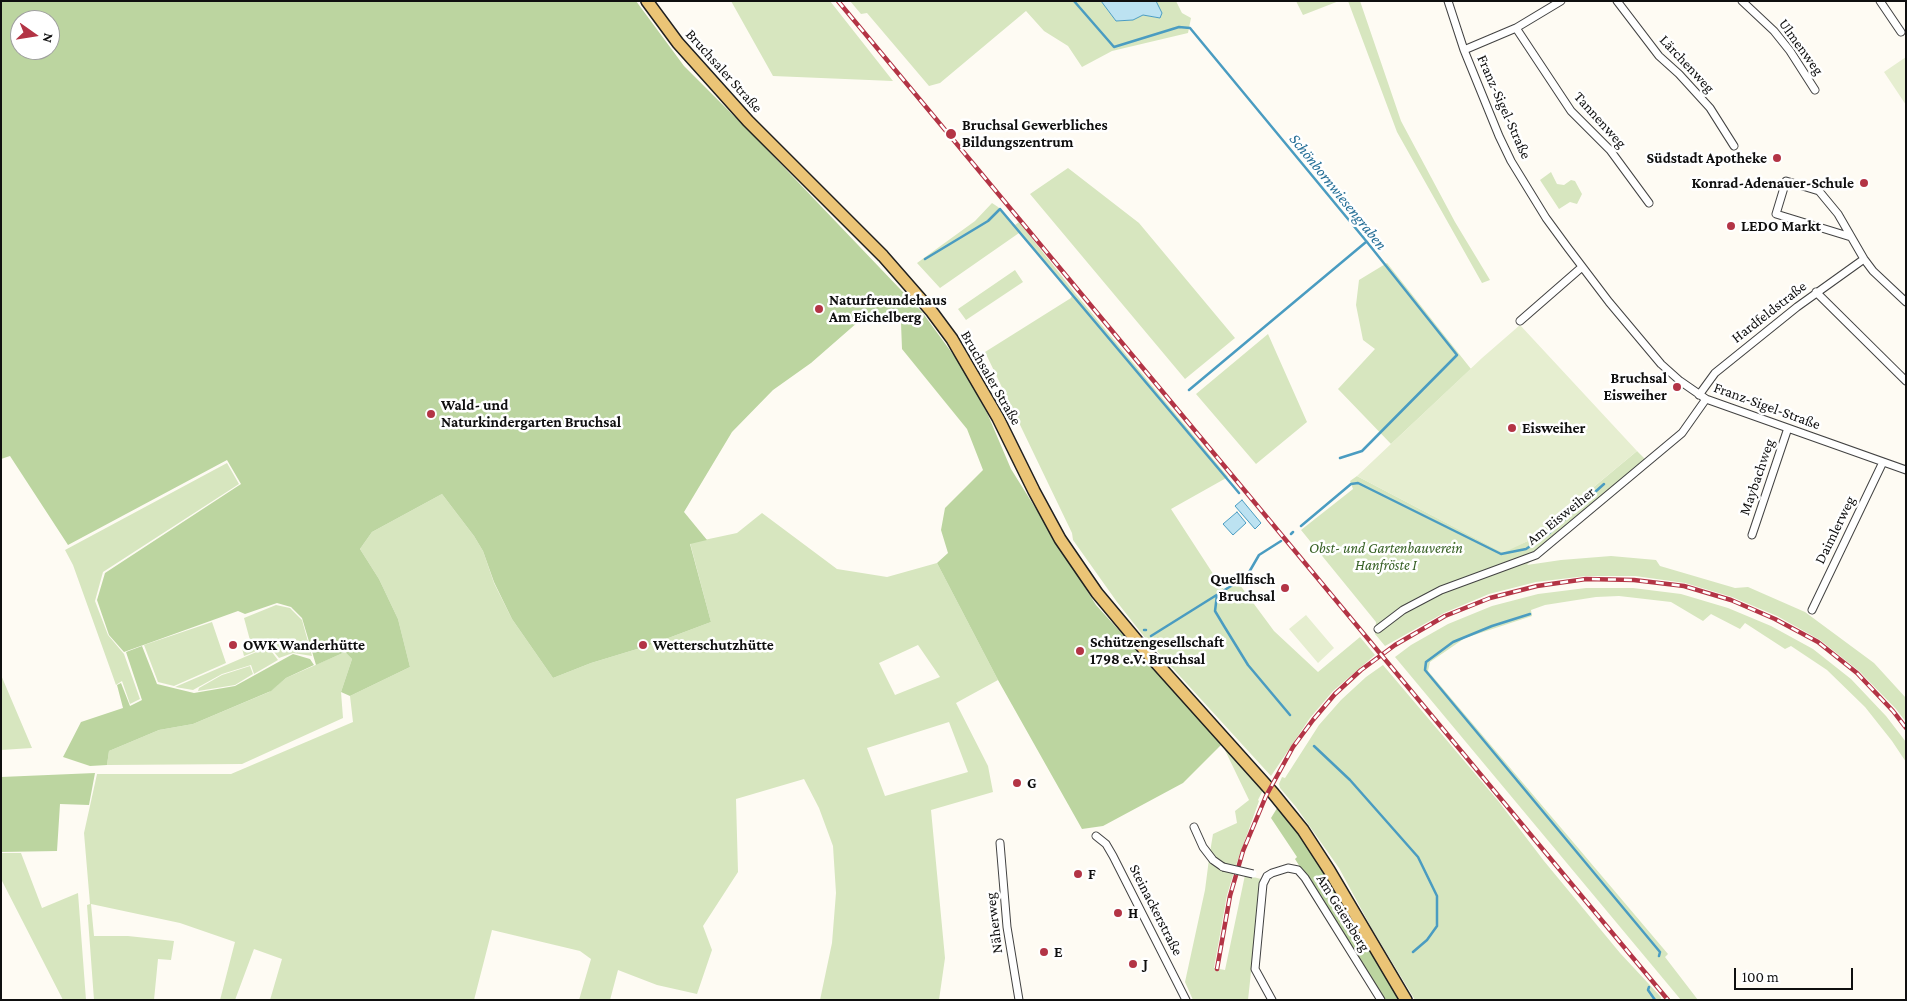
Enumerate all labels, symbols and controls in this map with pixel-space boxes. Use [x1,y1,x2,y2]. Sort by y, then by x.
north arrow [10,10,60,60]
street label: Ulmenweg [1775,15,1827,79]
street label: Bruchsaler Straße [682,26,766,116]
street label: Lärchenweg [1656,31,1718,97]
text: N [40,32,58,45]
street label: Franz-Sigel-Straße [1473,52,1535,162]
street label: Tannenweg [1570,88,1630,152]
place label: Bruchsal Gewerbliches Bildungszentrum [962,116,1108,151]
marker: Bruchsal Gewerbliches Bildungszentrum [944,127,958,141]
water label: Schönbornwiesengraben [1285,130,1391,254]
place label: Südstadt Apotheke [1647,149,1767,167]
marker: Südstadt Apotheke [1771,152,1783,164]
place label: Konrad-Adenauer-Schule [1691,174,1854,192]
marker: Konrad-Adenauer-Schule [1858,177,1870,189]
place label: LEDO Markt [1741,217,1821,235]
marker: LEDO Markt [1725,220,1737,232]
street label: Hardfeldstraße [1728,277,1810,347]
place label: Naturfreundehaus Am Eichelberg [829,291,947,326]
marker: Naturfreundehaus Am Eichelberg [813,303,825,315]
street label: Bruchsaler Straße [957,328,1025,428]
place label: Bruchsal Eisweiher [1603,369,1667,404]
street label: Franz-Sigel-Straße [1711,378,1823,434]
marker: Bruchsal Eisweiher [1671,381,1683,393]
place label: Wald- und Naturkindergarten Bruchsal [441,396,621,431]
marker: Wald- und Naturkindergarten Bruchsal [425,408,437,420]
place label: Eisweiher [1522,419,1586,437]
marker: Eisweiher [1506,422,1518,434]
street label: Maybachweg [1736,436,1778,518]
street label: Am Eisweiher [1523,483,1599,549]
street label: Daimlerweg [1811,493,1859,567]
park label: Obst- und Gartenbauverein Hanfröste I [1309,539,1463,574]
place label: Quellfisch Bruchsal [1210,570,1275,605]
marker: Quellfisch Bruchsal [1279,582,1291,594]
place label: Schützengesellschaft 1798 e.V. Bruchsal [1090,633,1224,668]
place label: OWK Wanderhütte [243,636,365,654]
place label: Wetterschutzhütte [653,636,774,654]
marker: OWK Wanderhütte [227,639,239,651]
marker: Wetterschutzhütte [637,639,649,651]
marker: Schützengesellschaft 1798 e.V. Bruchsal [1074,645,1086,657]
place label: G [1027,774,1037,792]
marker: G [1011,777,1023,789]
street label: Steinackerstraße [1125,861,1187,959]
place label: F [1088,865,1096,883]
marker: F [1072,868,1084,880]
street label: Am Geiersberg [1312,871,1374,955]
street label: Näherweg [981,891,1007,955]
place label: H [1128,904,1138,922]
marker: H [1112,907,1124,919]
place label: E [1054,943,1063,961]
marker: E [1038,946,1050,958]
place label: J [1143,955,1148,973]
marker: J [1127,958,1139,970]
scale bar [1737,958,1856,990]
text: 100 m [1742,969,1779,985]

